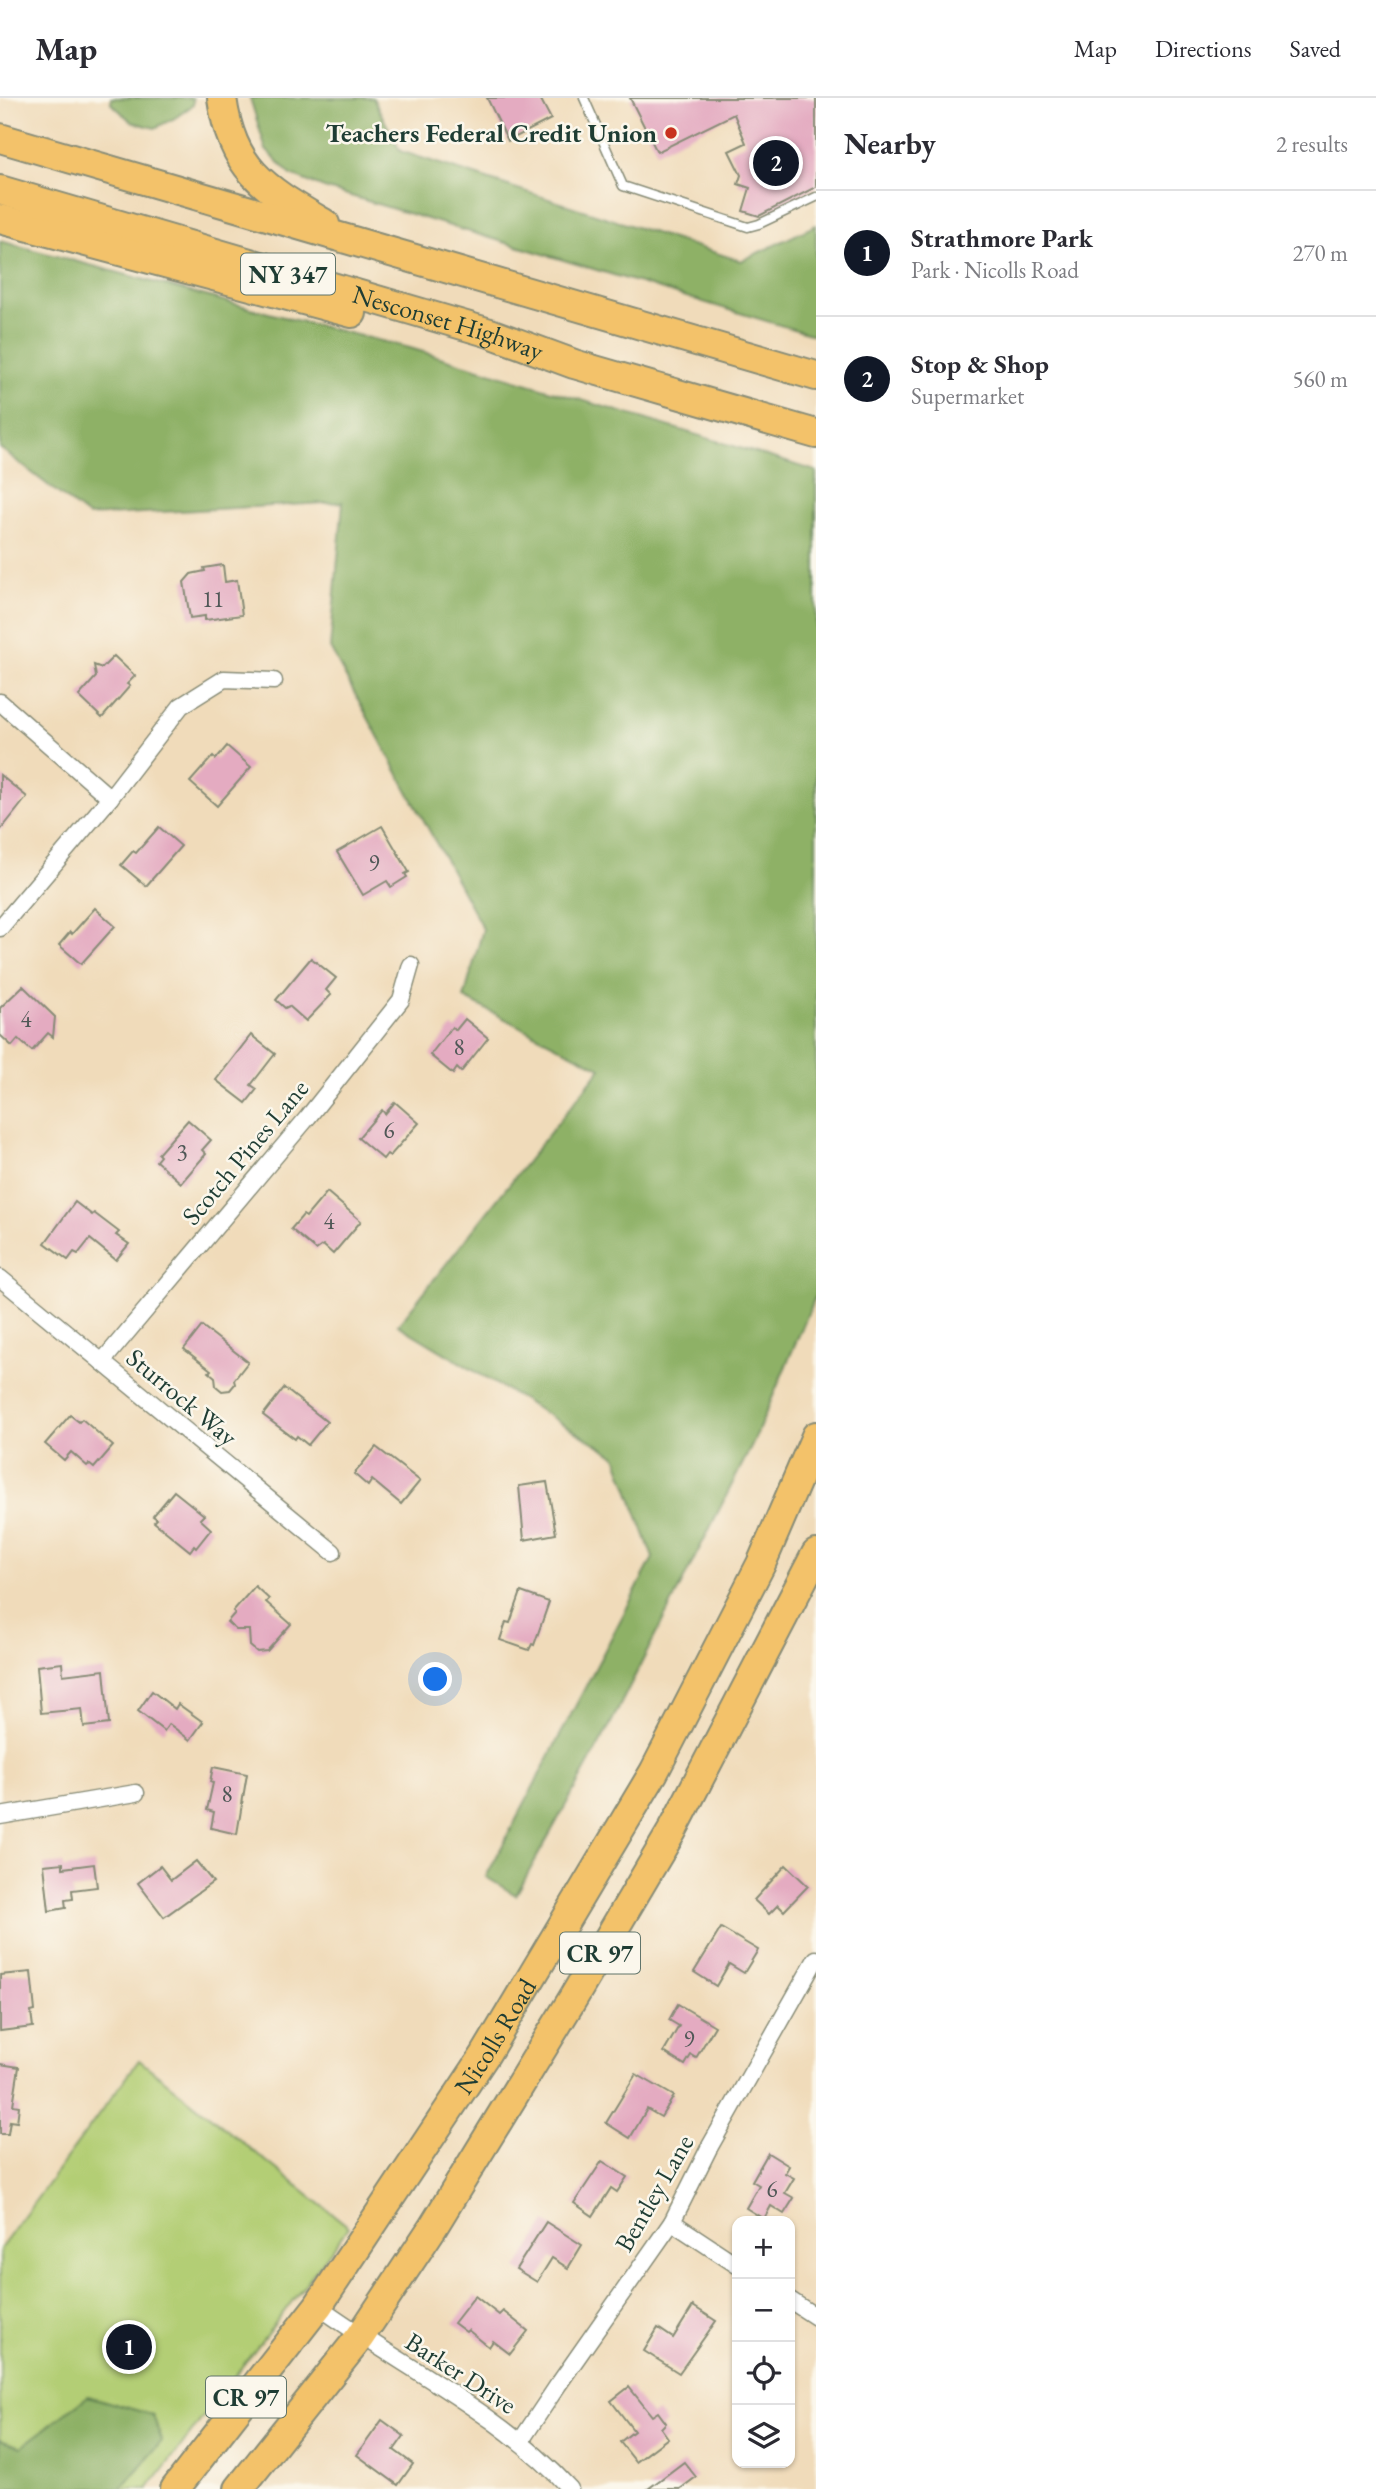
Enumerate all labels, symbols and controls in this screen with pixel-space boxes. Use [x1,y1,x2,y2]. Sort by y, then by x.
text: Map [35,27,97,70]
text: Map [1074,33,1117,64]
text: Directions [1155,33,1252,64]
text: Saved [1290,33,1341,64]
place label: Teachers Federal Credit Union [325,116,657,150]
text: Nearby [844,124,936,163]
marker: Teachers Federal Credit Union [663,125,679,141]
text: 2 results [1276,129,1348,159]
pin: 2 [753,137,799,189]
text: Strathmore Park [911,221,1093,255]
text: 1 [861,238,873,268]
text: 270 m [1292,238,1348,268]
road number: NY 347 [241,254,335,294]
text: Park · Nicolls Road [911,255,1079,285]
street label: Nesconset Highway [348,277,549,368]
text: Stop & Shop [911,347,1049,381]
text: 2 [861,364,873,394]
text: 560 m [1292,364,1348,394]
text: Supermarket [911,381,1024,411]
house number: 11 [202,584,224,614]
house number: 9 [368,848,380,878]
house number: 4 [20,1004,32,1034]
house number: 8 [453,1032,465,1062]
street label: Scotch Pines Lane [174,1072,316,1232]
house number: 6 [383,1115,395,1145]
house number: 3 [176,1137,188,1167]
house number: 4 [323,1206,335,1236]
street label: Sturrock Way [119,1341,245,1454]
your location [418,1662,452,1696]
house number: 8 [221,1779,233,1809]
road number: CR 97 [560,1932,640,1974]
street label: Nicolls Road [447,1971,544,2101]
house number: 9 [683,2024,695,2054]
street label: Bentley Lane [607,2128,701,2258]
house number: 6 [766,2174,778,2204]
map controls [732,2216,795,2468]
button: + [732,2216,795,2279]
button: − [732,2279,795,2342]
pin: 1 [106,2321,152,2373]
street label: Barker Drive [399,2324,523,2422]
button: locate [732,2342,795,2405]
road number: CR 97 [206,2376,286,2418]
button: layers [732,2405,795,2468]

